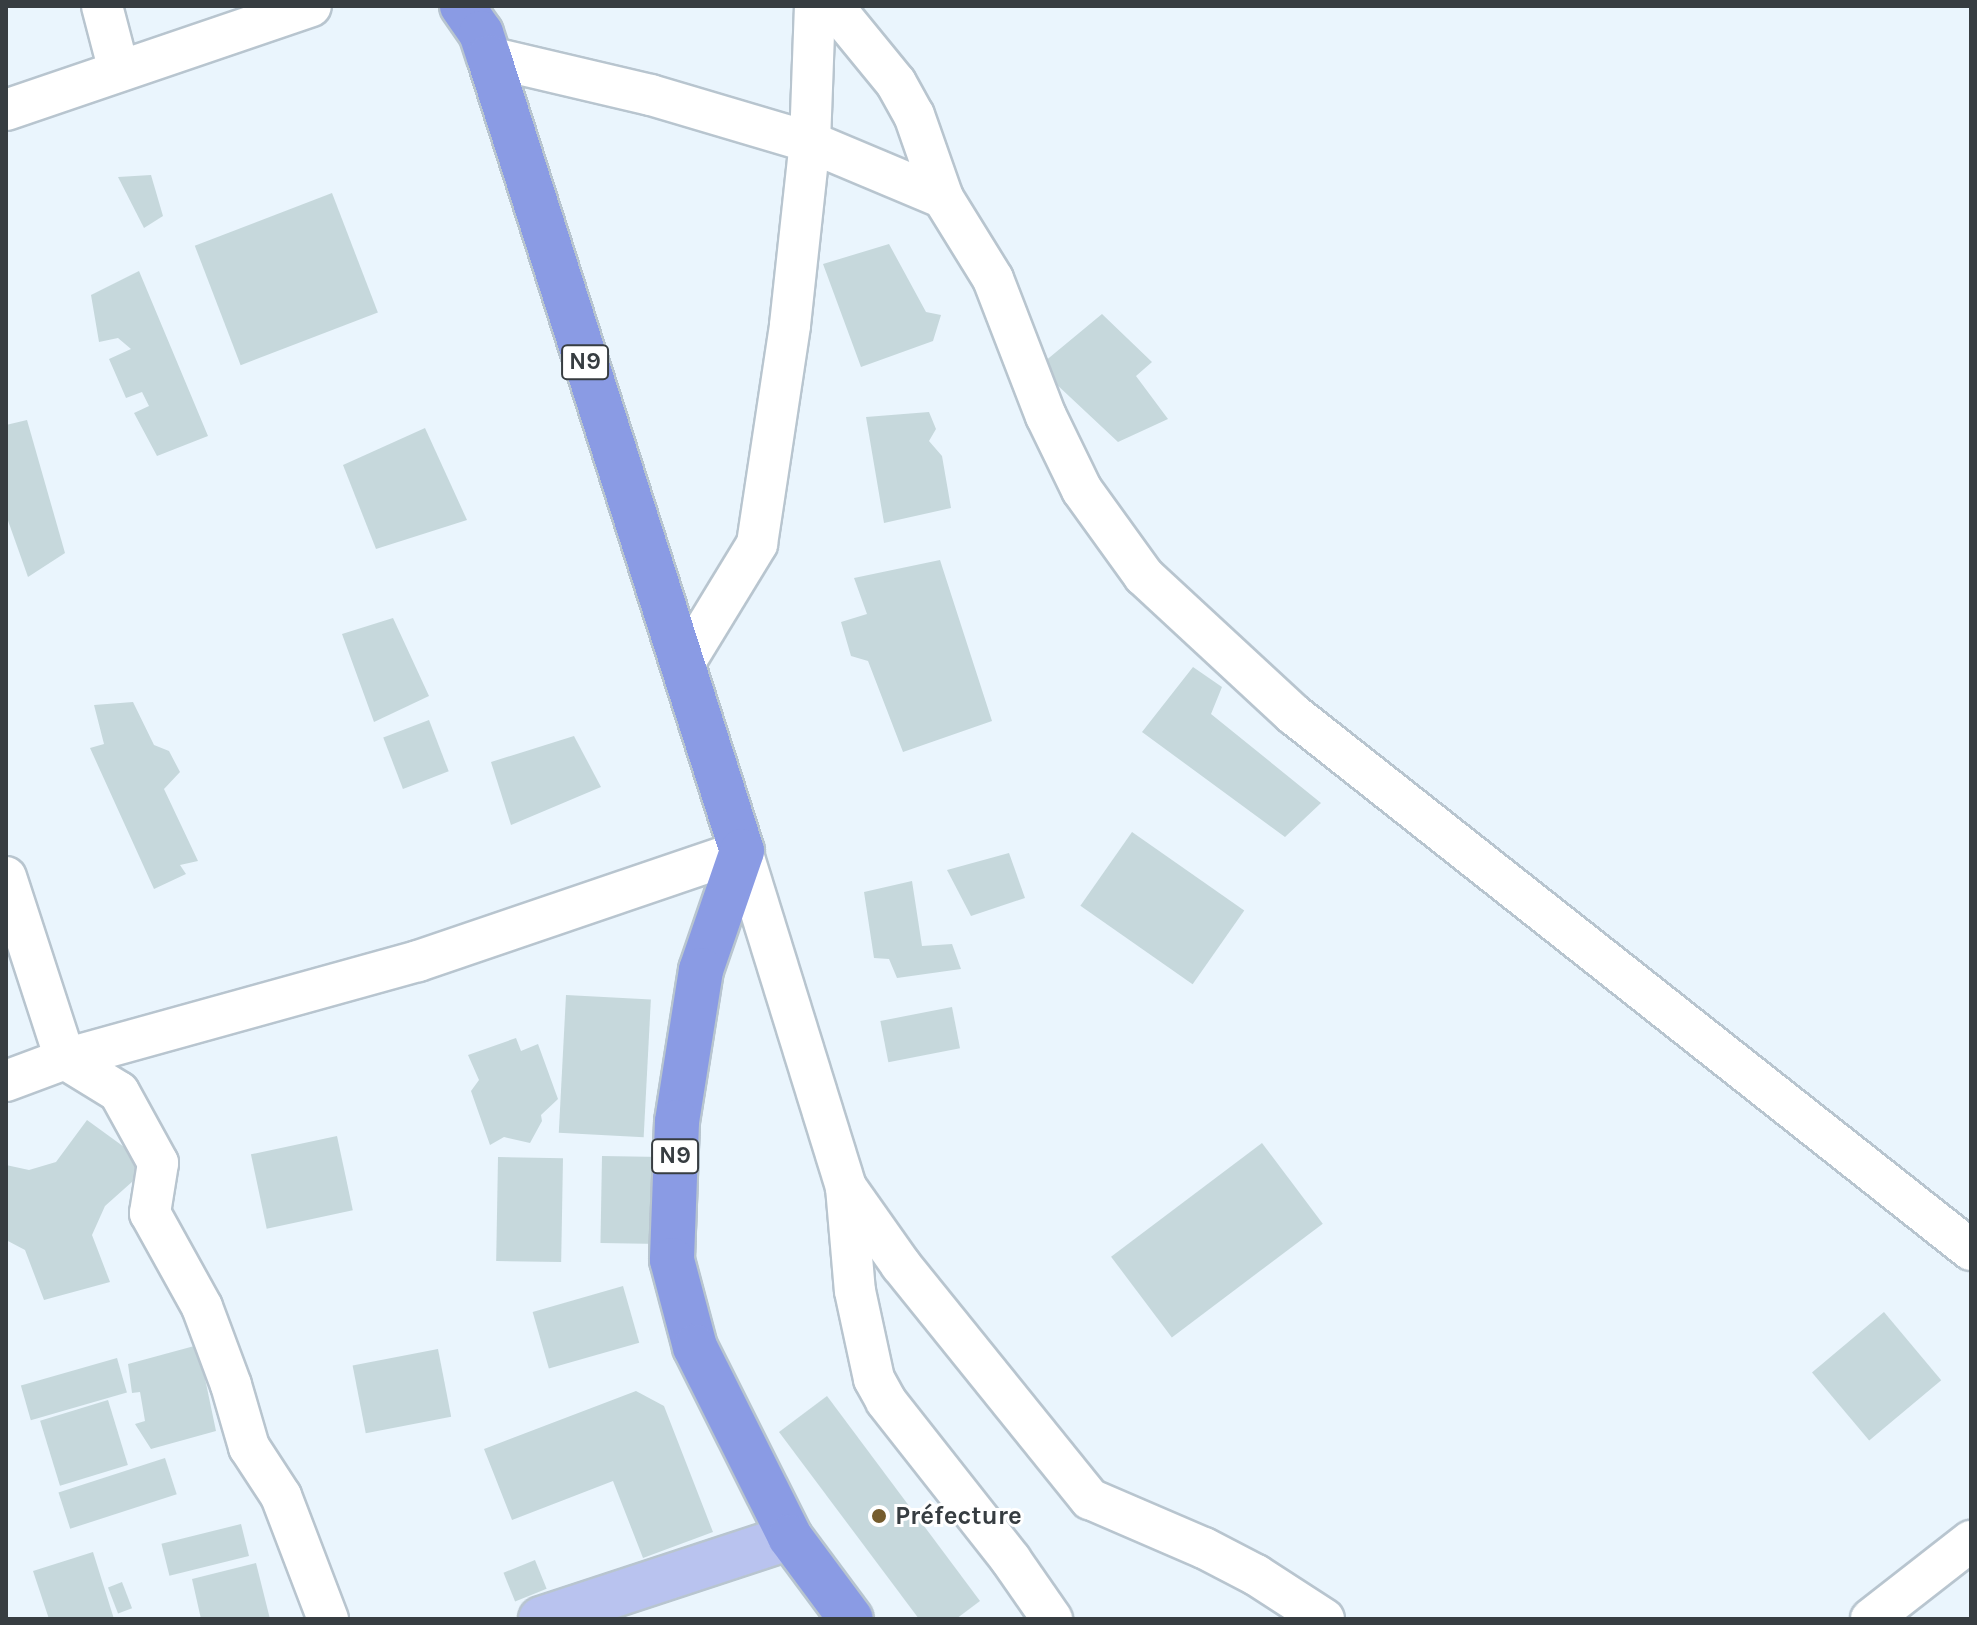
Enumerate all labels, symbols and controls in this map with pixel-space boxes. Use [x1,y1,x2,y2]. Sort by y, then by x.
road number: N9 [561,342,609,382]
road number: N9 [651,1136,699,1176]
place label: Préfecture [895,1500,1022,1532]
marker: Préfecture [870,1507,888,1525]

